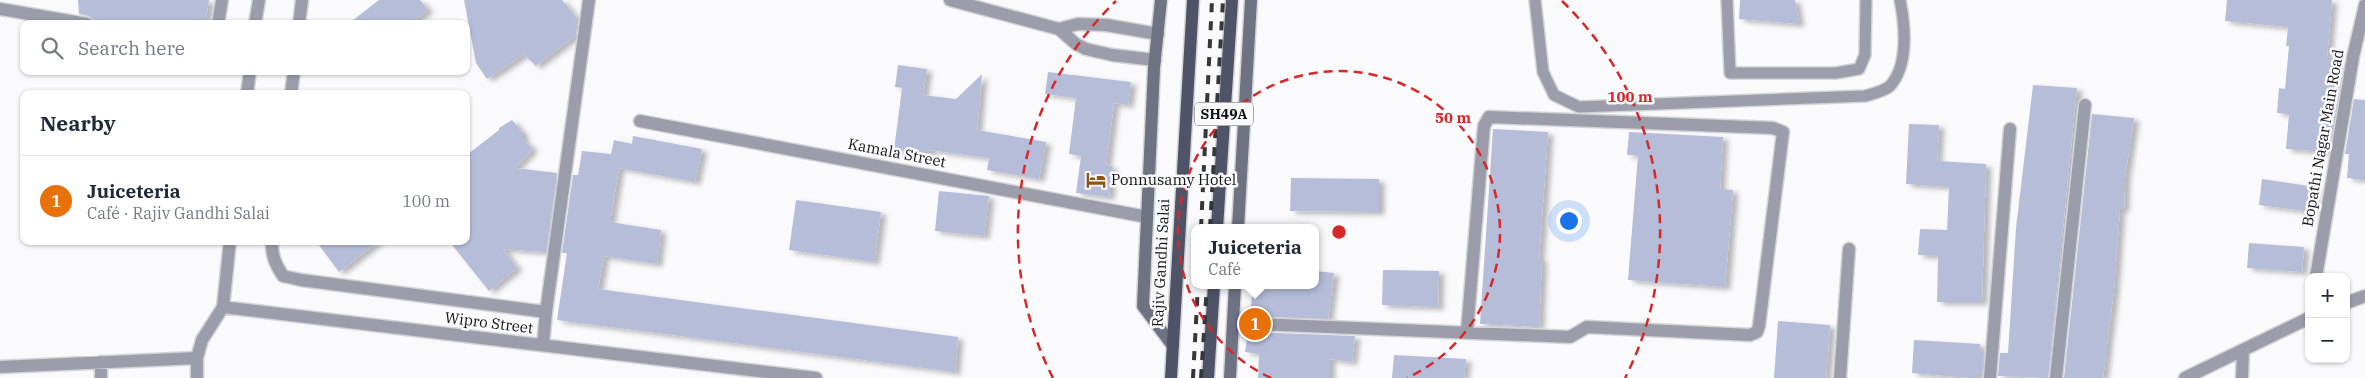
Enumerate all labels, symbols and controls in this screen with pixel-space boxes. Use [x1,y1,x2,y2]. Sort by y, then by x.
search box [20,20,470,75]
icon: search [38,34,66,62]
text: Search here [78,36,185,60]
street label: Bopathi Nagar Main Road [2298,48,2347,228]
text: 100 m [1607,87,1653,106]
road number: SH49A [1195,102,1253,126]
text: 50 m [1435,108,1471,127]
text: Nearby [40,109,116,137]
street label: Kamala Street [847,134,948,171]
hotel icon: Ponnusamy Hotel [1085,169,1107,191]
place label: Ponnusamy Hotel [1111,170,1236,189]
text: Juiceteria [87,179,181,203]
text: 1 [51,191,61,211]
text: 100 m [402,191,450,211]
street label: Rajiv Gandhi Salai [1148,198,1173,328]
text: Café · Rajiv Gandhi Salai [87,203,270,223]
your location [1556,208,1582,234]
centre of rings [1330,223,1348,241]
popup [1191,224,1319,289]
text: Juiceteria [1208,235,1302,259]
text: Café [1208,259,1241,279]
map controls [2305,273,2350,363]
button: + [2305,273,2350,318]
pin: 1 [1239,305,1271,343]
street label: Wipro Street [444,308,534,337]
button: − [2305,318,2350,363]

